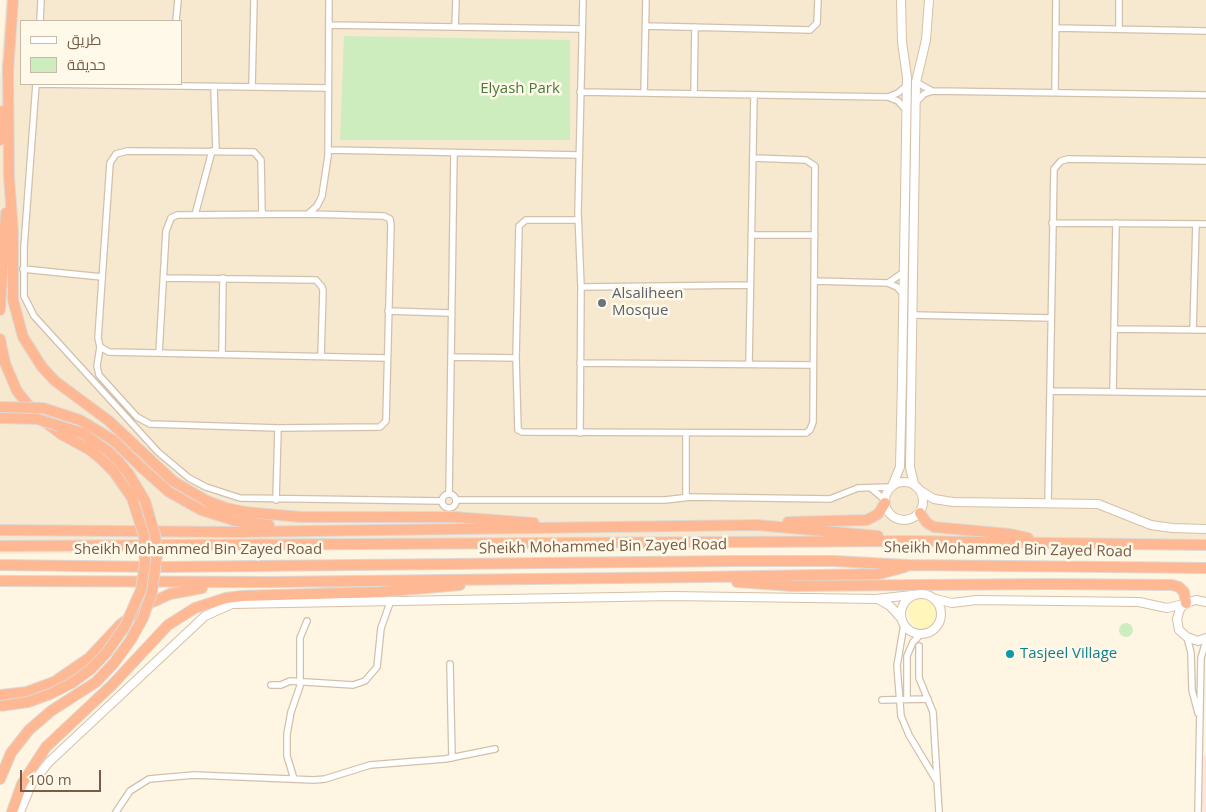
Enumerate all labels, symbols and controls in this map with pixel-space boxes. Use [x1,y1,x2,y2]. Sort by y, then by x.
legend [20,20,182,85]
text: طريق [67,29,101,49]
text: حديقة [67,54,106,74]
park label: Elyash Park [480,80,560,98]
place label: Alsaliheen Mosque [612,285,684,320]
marker: Alsaliheen Mosque [596,297,608,309]
street label: Sheikh Mohammed Bin Zayed Road [479,536,727,558]
street label: Sheikh Mohammed Bin Zayed Road [884,539,1132,561]
street label: Sheikh Mohammed Bin Zayed Road [74,541,322,559]
place label: Tasjeel Village [1020,645,1117,663]
marker: Tasjeel Village [1004,648,1016,660]
scale bar [22,760,104,792]
text: 100 m [28,769,72,789]

